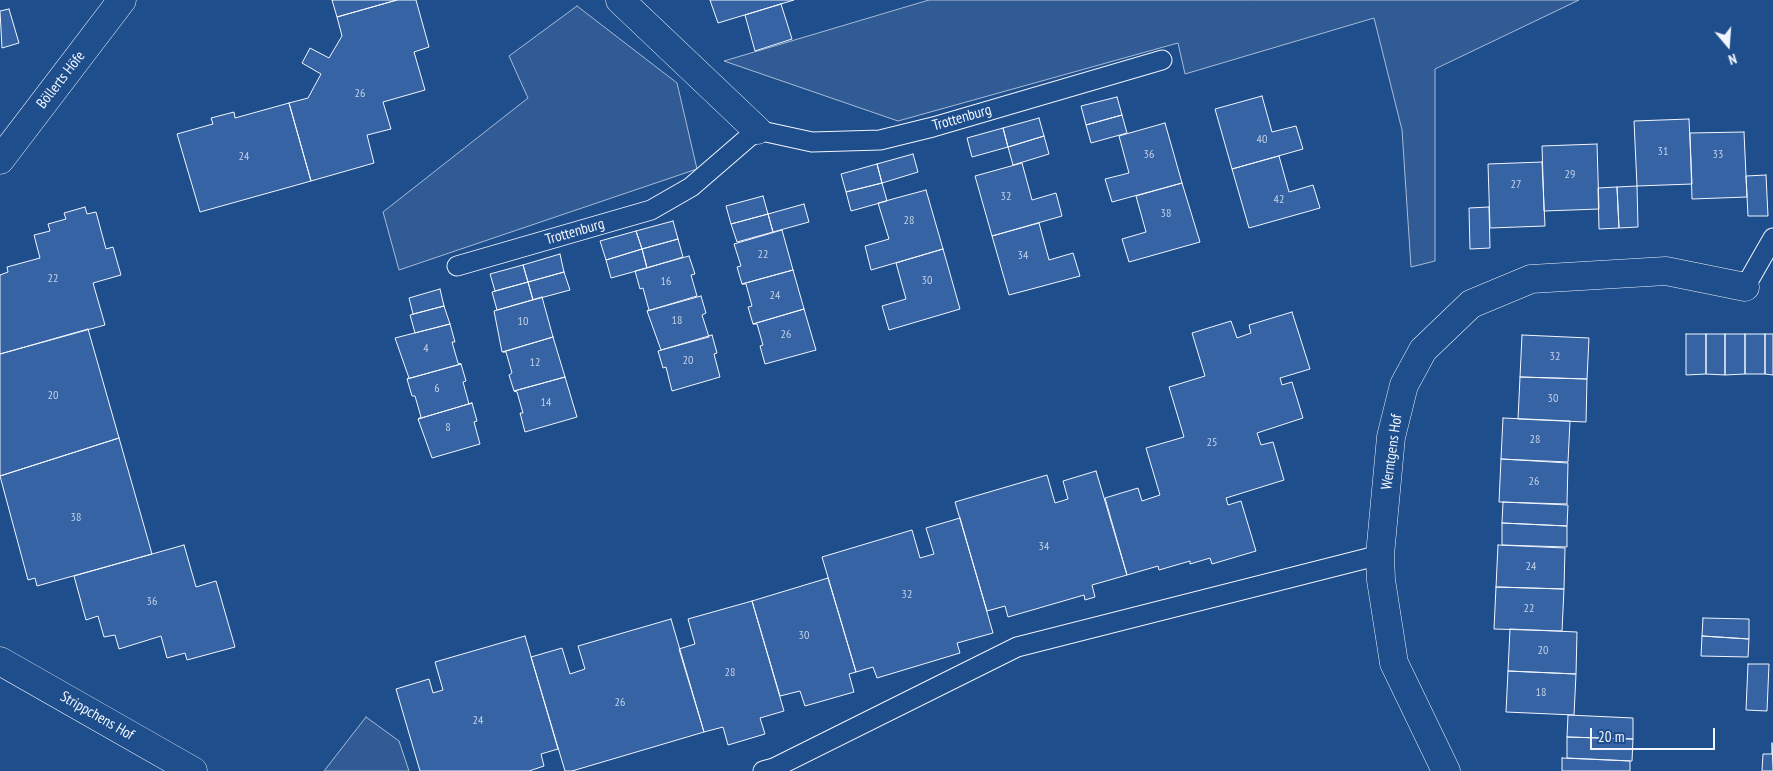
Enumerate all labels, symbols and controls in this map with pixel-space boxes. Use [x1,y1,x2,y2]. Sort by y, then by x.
north arrow [1703,20,1753,70]
street label: Böllerts Höfe [33,48,89,112]
text: N [1726,50,1739,69]
house number: 26 [355,87,365,101]
street label: Trottenburg [930,101,994,135]
house number: 40 [1257,133,1267,147]
house number: 31 [1658,145,1668,159]
house number: 36 [1144,148,1154,162]
house number: 33 [1713,148,1723,162]
house number: 24 [239,150,249,164]
house number: 29 [1565,168,1575,182]
house number: 27 [1511,178,1521,192]
house number: 32 [1001,190,1011,204]
house number: 42 [1274,193,1284,207]
house number: 38 [1161,207,1171,221]
house number: 28 [904,214,914,228]
street label: Trottenburg [543,215,607,249]
house number: 22 [758,248,768,262]
house number: 34 [1018,249,1028,263]
house number: 22 [48,272,58,286]
house number: 30 [922,274,932,288]
house number: 16 [661,275,671,289]
house number: 24 [770,289,780,303]
house number: 18 [672,314,682,328]
house number: 10 [518,315,528,329]
house number: 26 [781,328,791,342]
house number: 4 [423,342,429,356]
house number: 32 [1550,350,1560,364]
house number: 20 [683,354,693,368]
house number: 12 [530,356,540,370]
house number: 6 [434,382,440,396]
house number: 20 [48,389,58,403]
house number: 30 [1548,392,1558,406]
house number: 14 [541,396,551,410]
street label: Werntgens Hof [1378,413,1406,491]
house number: 8 [445,421,451,435]
house number: 28 [1530,433,1540,447]
house number: 25 [1207,436,1217,450]
house number: 26 [1529,475,1539,489]
house number: 38 [71,511,81,525]
house number: 34 [1039,540,1049,554]
house number: 24 [1526,560,1536,574]
house number: 32 [902,588,912,602]
house number: 36 [147,595,157,609]
house number: 22 [1524,602,1534,616]
house number: 30 [799,629,809,643]
house number: 20 [1538,644,1548,658]
house number: 28 [725,666,735,680]
house number: 18 [1536,686,1546,700]
street label: Strippchens Hof [57,688,137,744]
house number: 26 [615,696,625,710]
house number: 24 [473,714,483,728]
scale bar [1593,718,1718,750]
text: 20 m [1598,727,1624,746]

